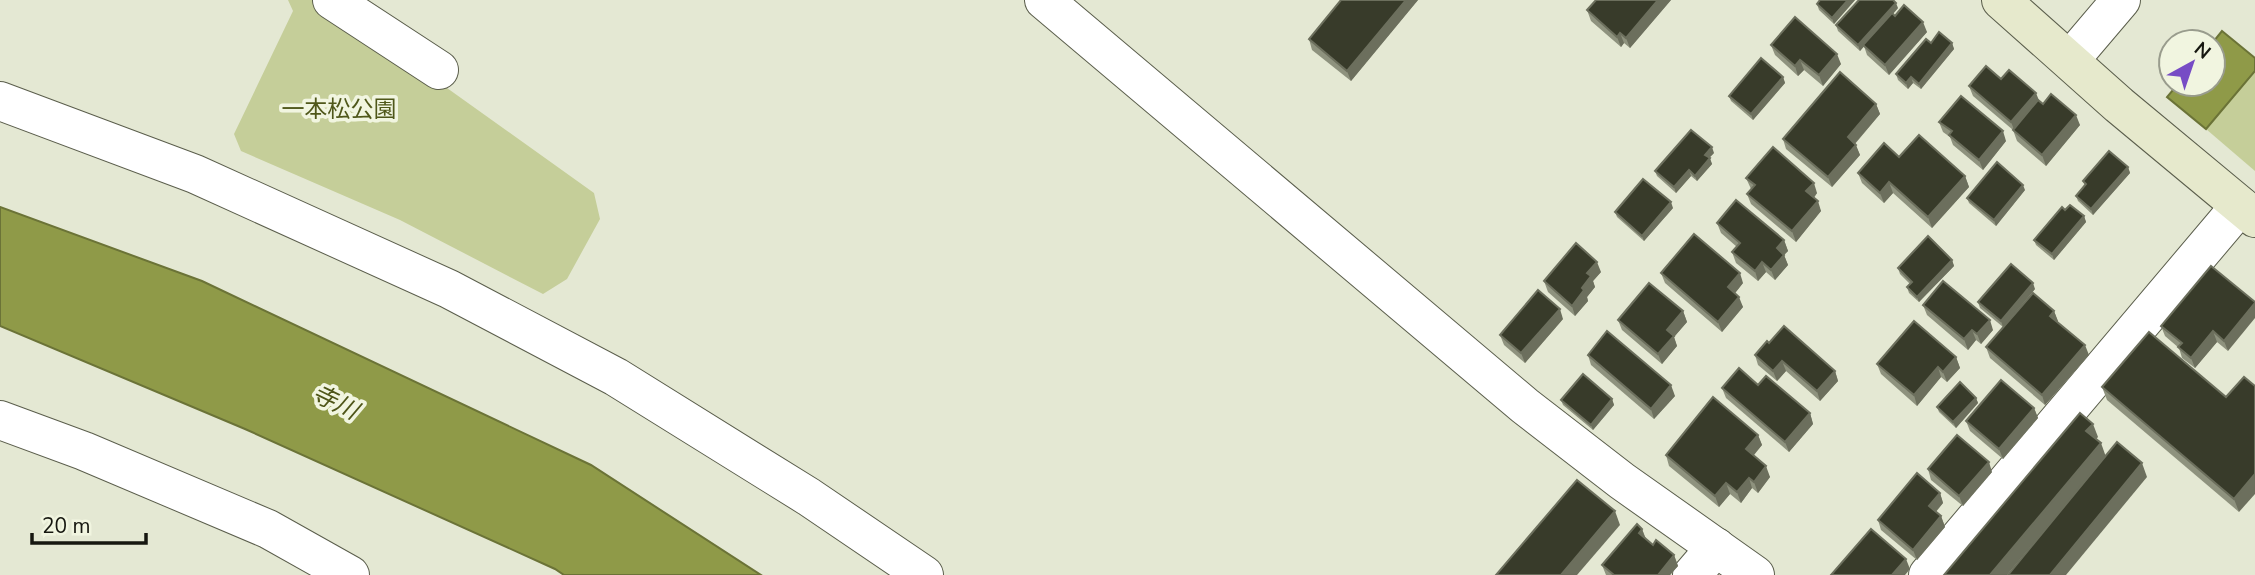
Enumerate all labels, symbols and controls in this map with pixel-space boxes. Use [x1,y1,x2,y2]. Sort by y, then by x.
north arrow [2157,28,2227,98]
text: N [2188,36,2216,65]
park label: 一本松公園 [282,94,397,125]
water label: 寺川 [306,377,366,428]
scale bar [32,502,145,546]
text: 20 m [42,512,91,540]

